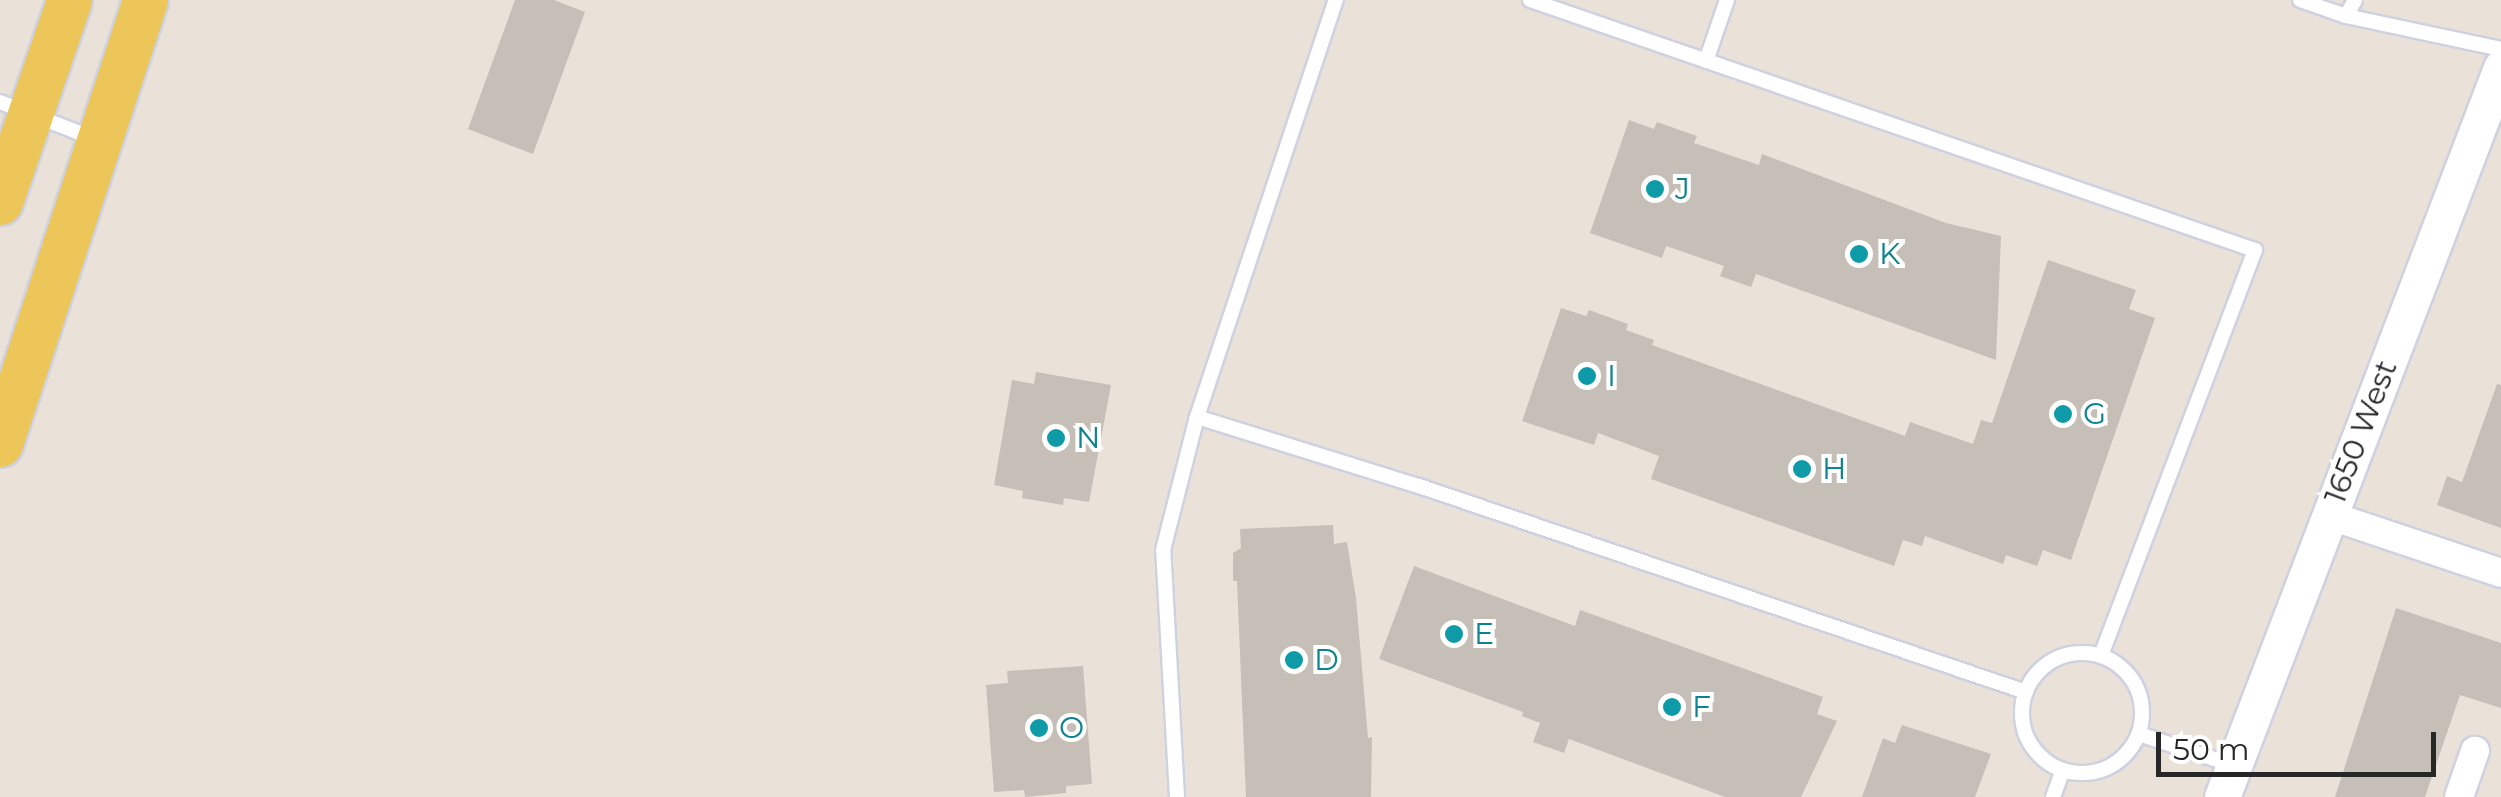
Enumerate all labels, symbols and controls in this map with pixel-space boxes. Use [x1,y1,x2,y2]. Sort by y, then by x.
place label: J [1675,171,1690,207]
marker: J [1644,178,1666,200]
place label: K [1879,236,1900,272]
marker: K [1848,243,1870,265]
street label: 1650 West [2317,355,2405,509]
place label: I [1607,358,1616,394]
marker: I [1576,365,1598,387]
place label: G [2083,396,2106,432]
marker: G [2052,403,2074,425]
place label: N [1076,420,1100,456]
marker: N [1045,427,1067,449]
place label: H [1822,451,1846,487]
marker: H [1791,458,1813,480]
place label: E [1474,616,1494,652]
marker: E [1443,623,1465,645]
place label: D [1314,642,1339,678]
marker: D [1283,649,1305,671]
place label: F [1692,689,1711,725]
marker: F [1661,696,1683,718]
place label: O [1059,710,1084,746]
scale bar [2161,712,2441,774]
marker: O [1028,717,1050,739]
text: 50 m [2173,731,2250,768]

